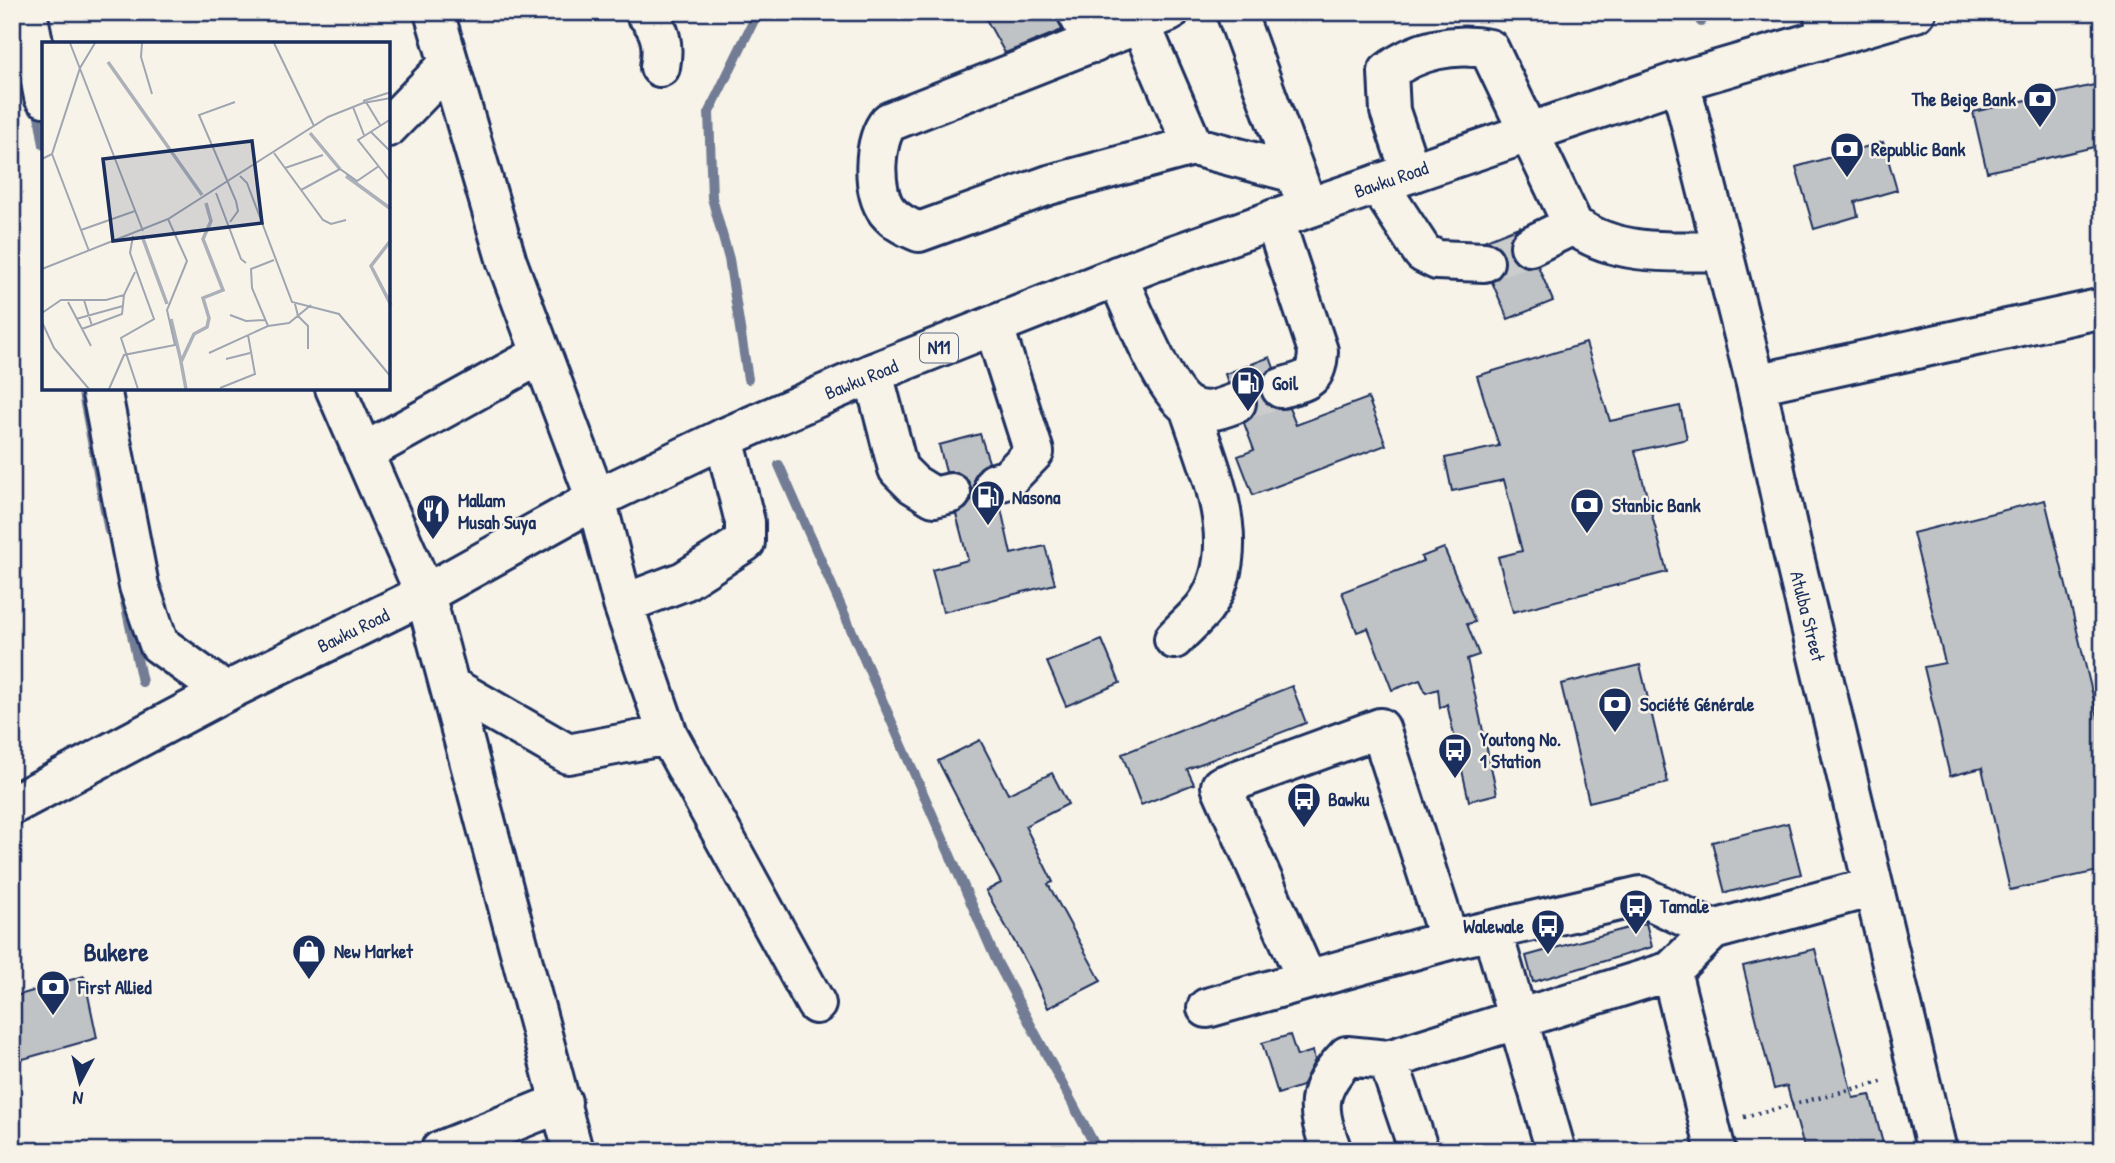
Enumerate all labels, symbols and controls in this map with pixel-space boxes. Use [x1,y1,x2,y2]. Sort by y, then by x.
inset map [42,42,390,390]
bank icon: The Beige Bank [2021,80,2059,129]
place label: The Beige Bank [1911,86,2016,113]
bank icon: Republic Bank [1828,130,1866,179]
place label: Republic Bank [1871,136,1965,163]
street label: Bawku Road [1350,154,1432,204]
road number: N11 [920,334,958,362]
street label: Bawku Road [820,352,902,405]
fuel station icon: Goil [1229,364,1267,413]
place label: Goil [1272,370,1299,396]
fuel station icon: Nasona [969,478,1007,527]
place label: Nasona [1012,484,1061,510]
bank icon: Stanbic Bank [1568,486,1606,535]
place label: Mallam Musah Suya [458,487,536,536]
restaurant icon: Mallam Musah Suya [414,492,452,541]
place label: Stanbic Bank [1612,492,1701,518]
street label: Atulba Street [1784,568,1832,664]
street label: Bawku Road [313,601,394,659]
bank icon: Société Générale [1596,685,1634,734]
place label: Société Générale [1640,691,1755,717]
place label: Youtong No. 1 Station [1480,726,1561,774]
bus stop icon: Youtong No. 1 Station [1436,731,1474,780]
bus stop icon: Bawku [1285,780,1323,829]
place label: Bawku [1328,786,1370,812]
bus stop icon: Tamale [1617,887,1655,936]
place label: Tamale [1659,893,1710,919]
bus stop icon: Walewale [1529,907,1567,956]
place label: Walewale [1463,913,1524,939]
shop icon: New Market [290,932,328,981]
district label: Bukere [83,934,149,969]
place label: New Market [334,938,414,964]
bank icon: First Allied [34,968,72,1017]
place label: First Allied [77,974,152,1000]
north arrow [46,1048,116,1118]
text: N [71,1085,85,1112]

